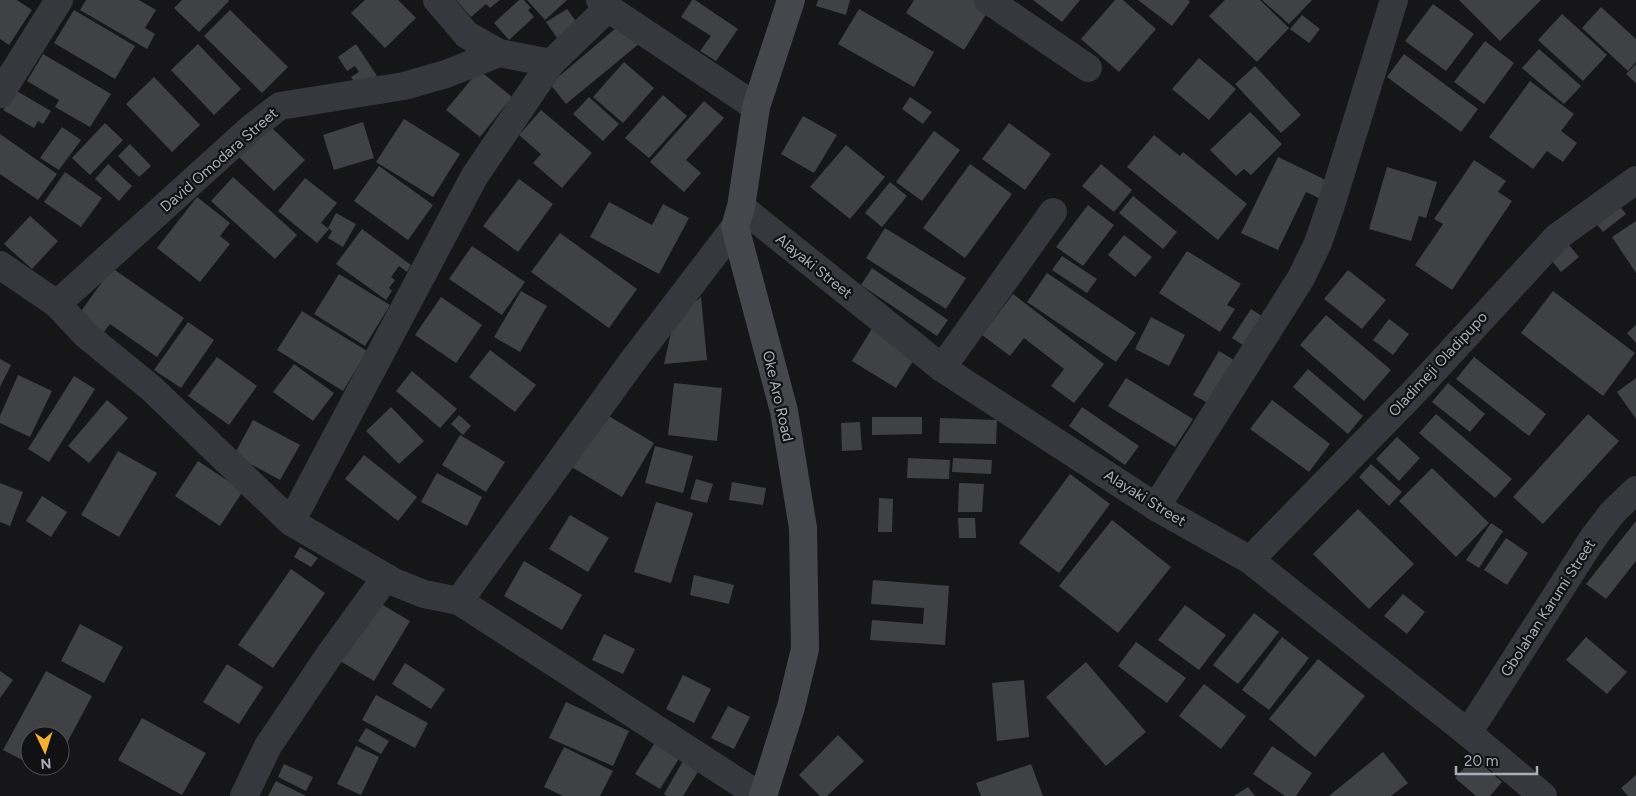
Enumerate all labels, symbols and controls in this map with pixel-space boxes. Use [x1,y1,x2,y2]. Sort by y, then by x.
street label: David Omodara Street [157,104,282,216]
street label: Alayaki Street [772,230,856,302]
street label: Oladimeji Oladipupo [1385,308,1491,420]
street label: Oke Aro Road [759,349,797,443]
street label: Alayaki Street [1101,466,1189,530]
street label: Gbolahan Karumi Street [1497,536,1599,680]
north arrow [20,726,70,776]
scale bar [1456,744,1537,776]
text: 20 m [1464,752,1498,770]
text: N [40,755,52,772]

